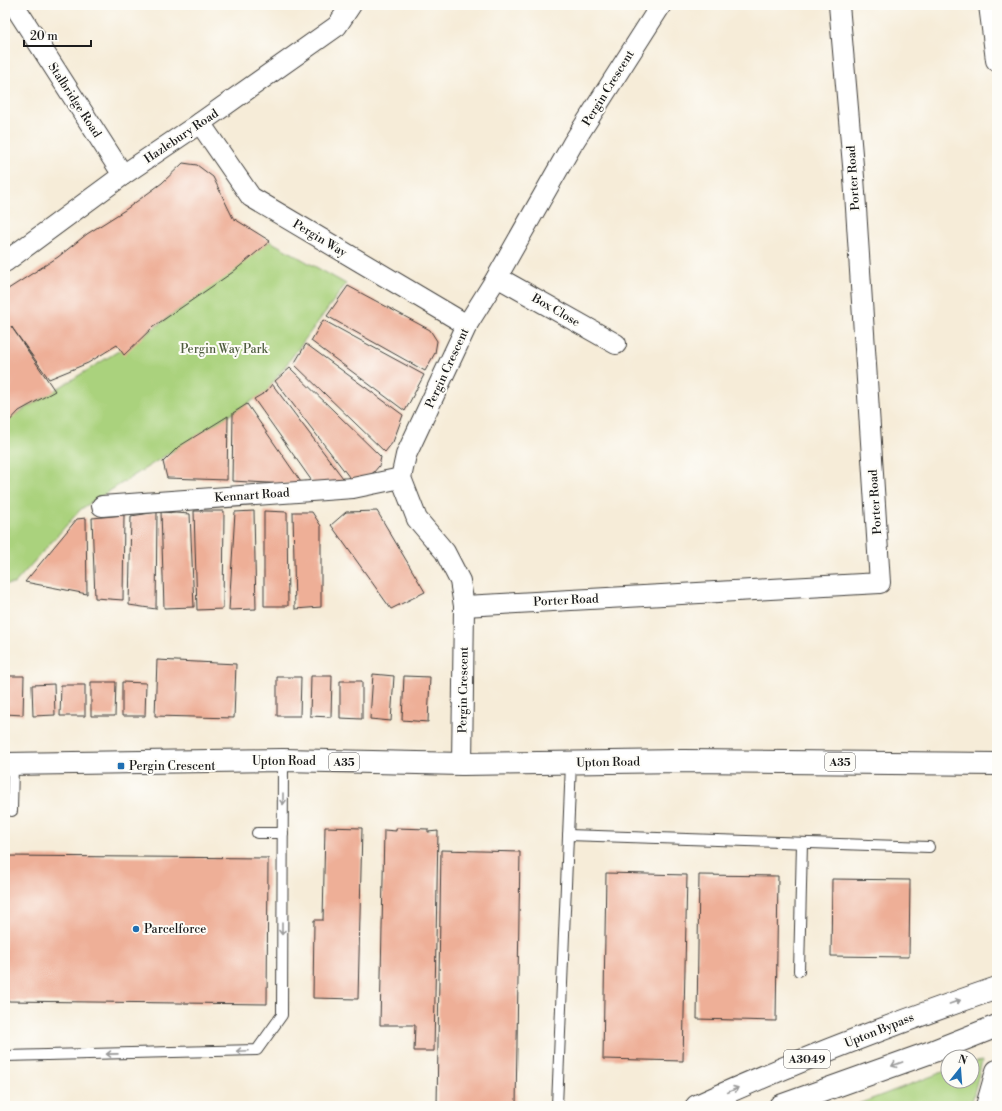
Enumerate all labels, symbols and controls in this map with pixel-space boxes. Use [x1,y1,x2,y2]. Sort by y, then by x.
scale bar [24,22,91,48]
text: 20 m [30,29,58,44]
street label: Pergin Crescent [579,47,638,129]
street label: Stalbridge Road [45,60,105,141]
street label: Hazlebury Road [141,106,221,167]
street label: Porter Road [844,145,863,211]
street label: Pergin Way [290,216,350,260]
street label: Box Close [528,290,583,330]
street label: Pergin Crescent [422,325,473,411]
park label: Pergin Way Park [180,342,269,357]
street label: Porter Road [866,469,885,535]
street label: Kennart Road [214,485,290,506]
street label: Porter Road [533,591,599,610]
street label: Pergin Crescent [455,646,472,733]
road number: A35 [329,753,359,771]
road number: A35 [825,753,855,771]
street label: Upton Road [252,754,316,769]
street label: Upton Road [576,754,640,771]
place label: Pergin Crescent [129,759,216,774]
marker: Pergin Crescent [116,761,126,771]
one-way arrow [279,792,287,805]
place label: Parcelforce [144,922,206,937]
one-way arrow [278,922,286,935]
marker: Parcelforce [131,924,141,934]
one-way arrow [949,998,962,1005]
street label: Upton Bypass [842,1010,916,1051]
one-way arrow [236,1047,249,1055]
north arrow [940,1049,980,1089]
one-way arrow [106,1050,119,1058]
road number: A3049 [784,1050,830,1068]
text: N [956,1052,969,1068]
one-way arrow [891,1061,904,1068]
one-way arrow [726,1085,738,1093]

